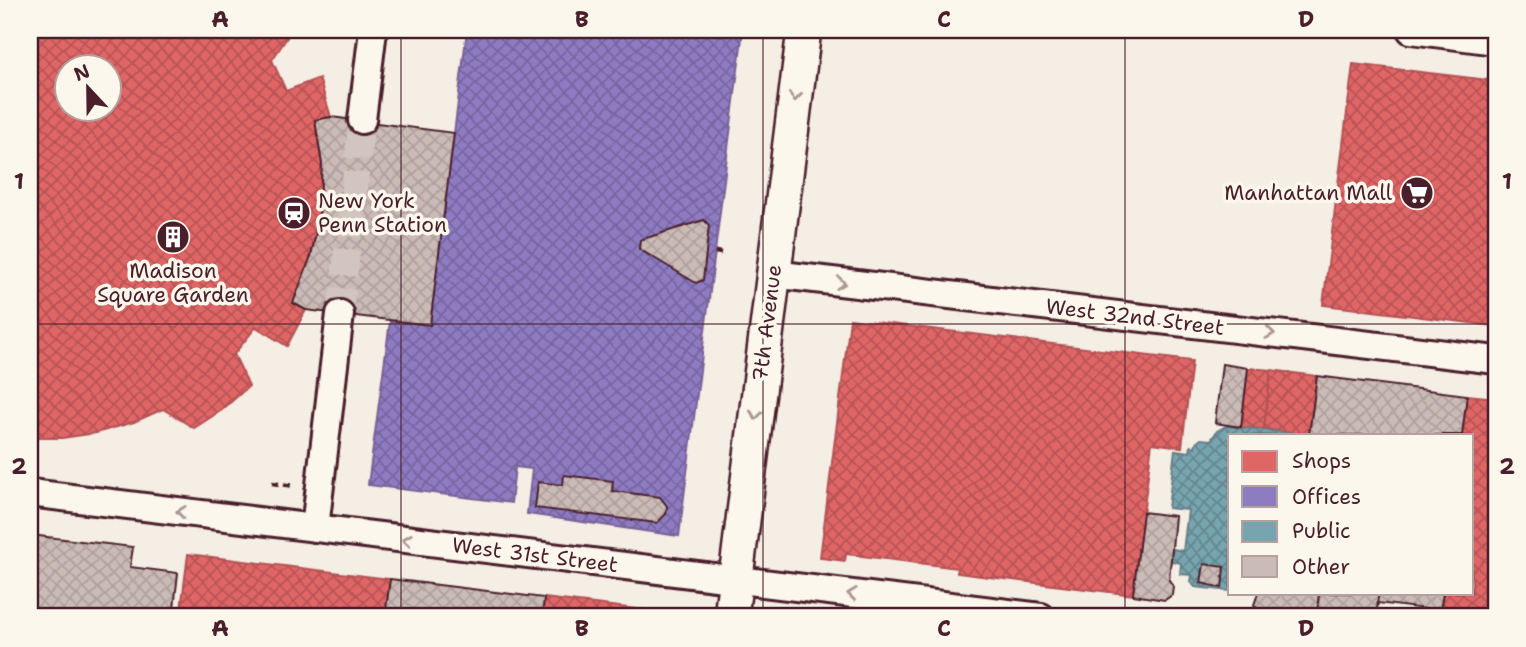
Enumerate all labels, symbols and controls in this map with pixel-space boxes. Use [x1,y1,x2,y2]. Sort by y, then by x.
text: A [211,4,229,34]
text: B [575,4,589,34]
text: C [937,4,951,34]
text: D [1298,4,1314,34]
north arrow [52,52,122,122]
text: N [70,58,93,87]
one-way arrow [788,92,803,103]
text: 1 [14,166,24,196]
text: 1 [1502,166,1512,196]
supermarket icon: Manhattan Mall [1398,174,1436,212]
place label: Manhattan Mall [1224,179,1393,207]
place label: New York Penn Station [318,187,447,239]
station icon: New York Penn Station [275,194,313,232]
building icon: Madison Square Garden [154,218,192,256]
place label: Madison Square Garden [97,257,249,309]
street label: 7th Avenue [746,263,788,383]
one-way arrow [835,275,847,290]
street label: West 32nd Street [1044,292,1226,342]
one-way arrow [1265,326,1276,341]
one-way arrow [748,409,763,421]
legend [1228,434,1474,594]
text: Shops [1292,447,1351,475]
text: 2 [11,451,27,481]
text: 2 [1499,451,1515,481]
text: Offices [1292,483,1361,511]
one-way arrow [175,504,187,519]
text: Public [1292,517,1351,545]
street label: West 31st Street [450,531,620,579]
one-way arrow [401,532,413,547]
text: Other [1292,553,1350,581]
one-way arrow [846,586,858,601]
text: A [211,613,229,643]
text: B [575,613,589,643]
text: C [937,613,951,643]
text: D [1298,613,1314,643]

